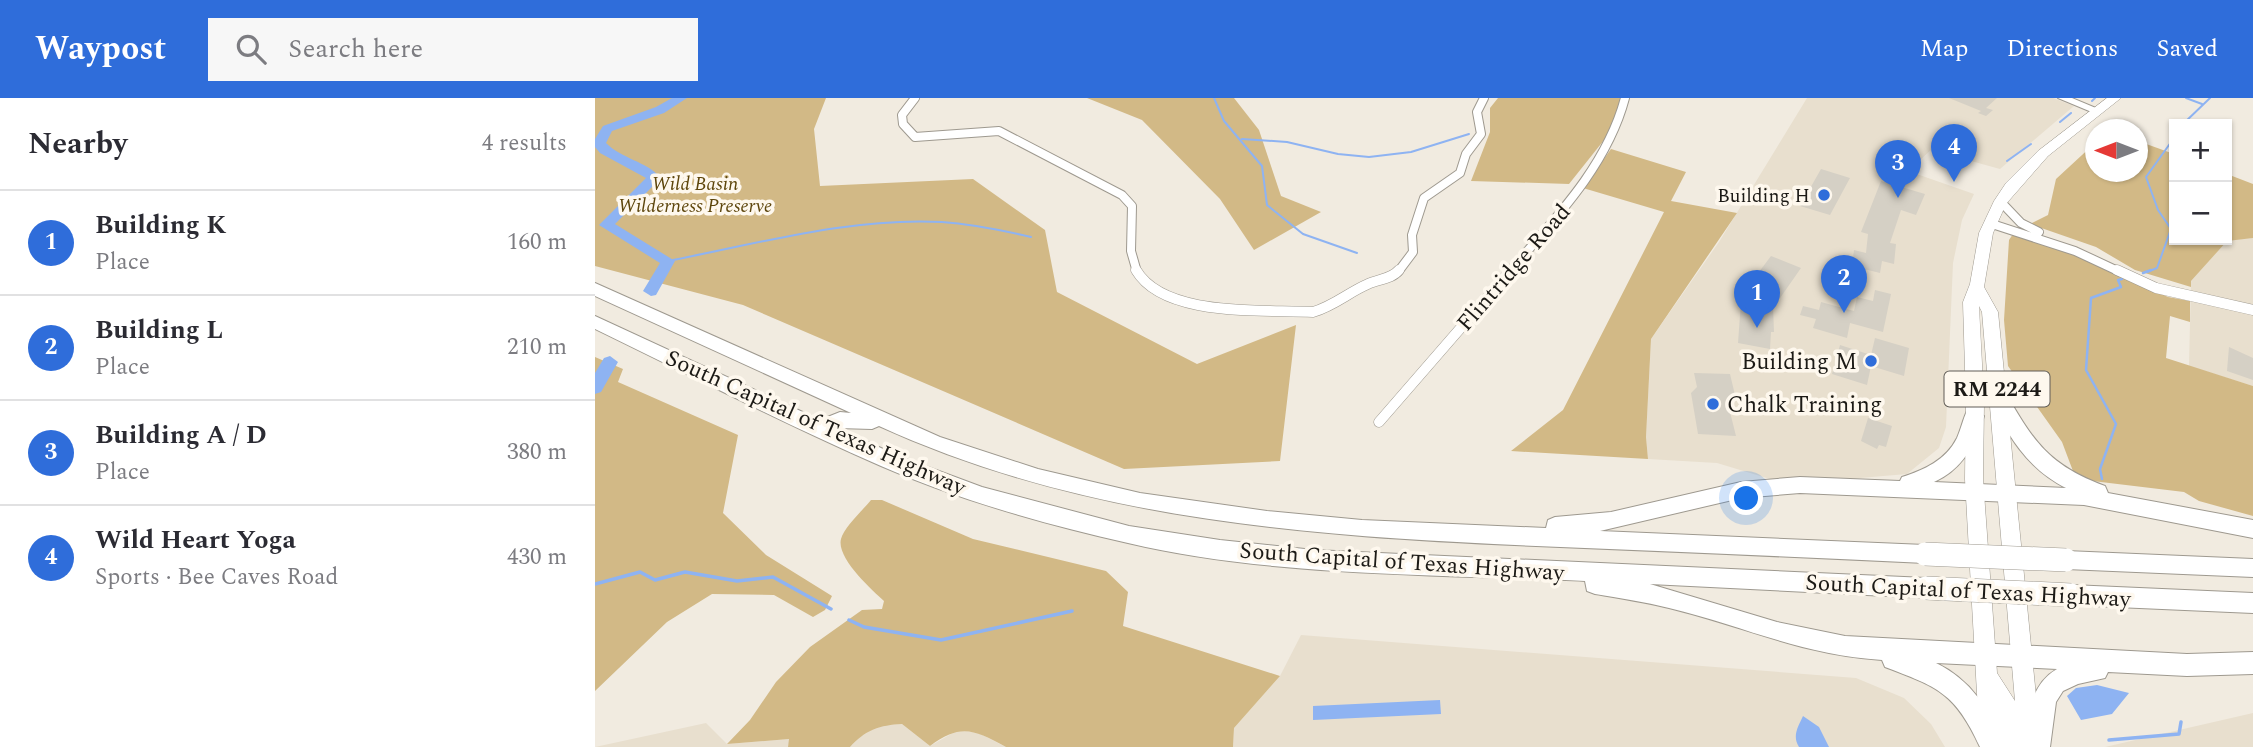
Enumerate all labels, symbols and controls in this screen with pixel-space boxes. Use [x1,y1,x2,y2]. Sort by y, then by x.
search box [208,18,698,81]
text: Waypost [35,24,166,74]
text: Search here [288,29,423,69]
icon: search [232,30,270,68]
text: Map [1920,31,1968,67]
text: Directions [2006,31,2118,67]
text: Saved [2156,31,2218,67]
north arrow [2085,119,2148,182]
map controls [2169,119,2232,245]
button: + [2169,119,2232,182]
text: Nearby [28,121,127,167]
pin: 4 [1931,124,1977,182]
text: 4 results [482,126,567,161]
pin: 3 [1875,140,1921,198]
park label: Wild Basin Wilderness Preserve [618,170,772,221]
place label: Building H [1717,182,1810,211]
button: − [2169,182,2232,245]
marker: Building H [1816,187,1832,203]
street label: Flintridge Road [1449,196,1580,340]
text: Building K [95,205,226,245]
text: 1 [45,225,57,260]
text: 160 m [507,225,567,260]
text: Place [95,245,150,280]
pin: 2 [1821,255,1867,313]
pin: 1 [1734,270,1780,328]
text: Building L [95,310,223,350]
text: 2 [45,330,57,365]
text: 210 m [507,330,567,365]
street label: South Capital of Texas Highway [660,341,972,506]
place label: Building M [1741,345,1857,380]
text: Place [95,350,150,385]
marker: Building M [1863,353,1879,369]
road number: RM 2244 [1945,372,2049,406]
place label: Chalk Training [1727,388,1882,423]
marker: Chalk Training [1705,396,1721,412]
text: Building A / D [95,415,267,455]
text: 3 [45,435,57,470]
text: 380 m [507,435,567,470]
text: Place [95,455,150,490]
your location [1729,481,1763,515]
text: Wild Heart Yoga [95,520,296,560]
street label: South Capital of Texas Highway [1238,534,1567,591]
text: 4 [45,540,57,575]
text: 430 m [507,540,567,575]
text: Sports · Bee Caves Road [95,560,338,595]
street label: South Capital of Texas Highway [1804,565,2132,618]

